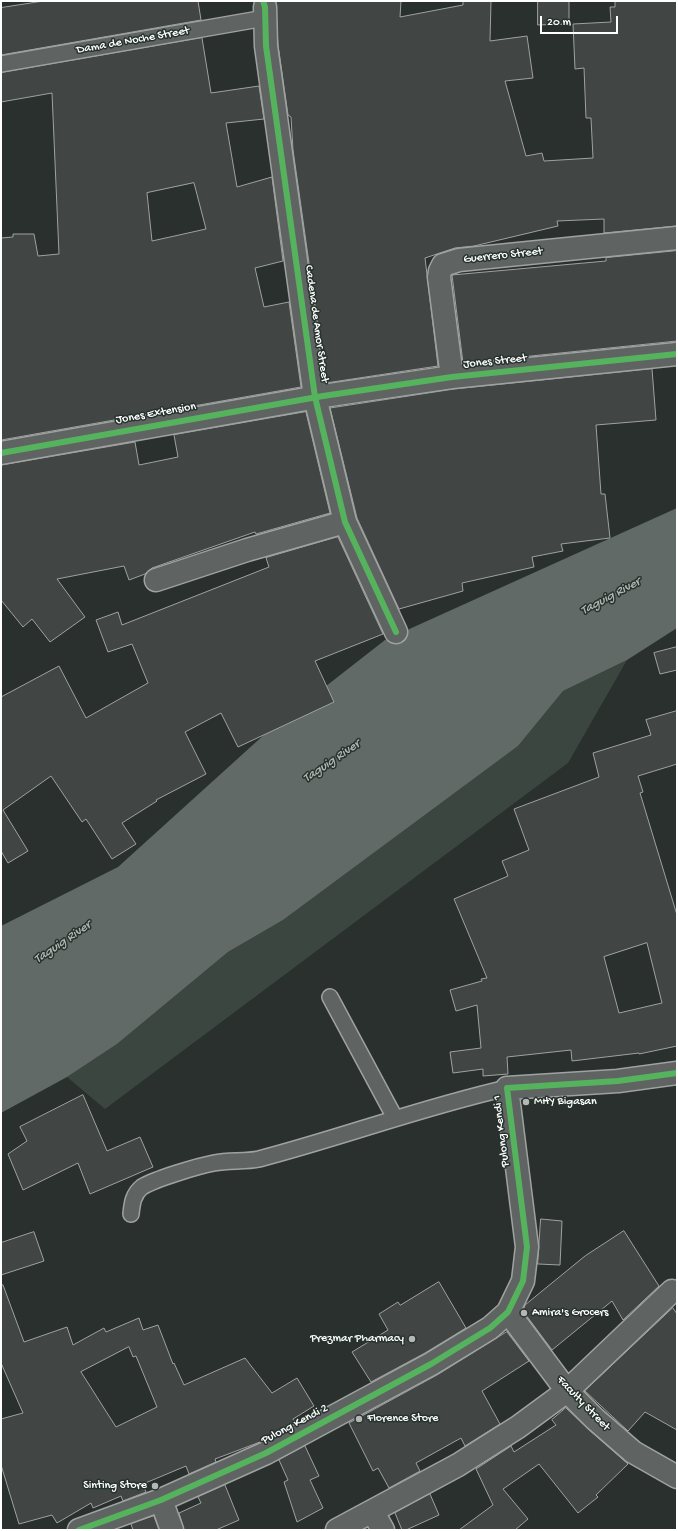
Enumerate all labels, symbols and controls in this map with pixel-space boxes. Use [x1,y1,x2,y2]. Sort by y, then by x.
scale bar [542,8,620,34]
text: 20 m [547,16,571,30]
street label: Dama de Noche Street [76,24,190,58]
street label: Guerrero Street [463,245,543,267]
street label: Cadena de Amor Street [301,264,331,384]
street label: Jones Street [463,352,527,372]
street label: Jones Extension [115,400,197,428]
water label: Taguig River [578,575,644,619]
water label: Taguig River [300,737,364,787]
water label: Taguig River [31,918,95,968]
street label: Pulong Kendi 1 [490,1094,514,1168]
place label: MHY Bigasan [534,1095,597,1109]
marker: MHY Bigasan [521,1097,531,1107]
place label: Amira's Grocers [532,1306,608,1320]
marker: Amira's Grocers [519,1308,529,1318]
place label: Prezmar Pharmacy [310,1332,404,1346]
marker: Prezmar Pharmacy [407,1334,417,1344]
street label: Faculty Street [553,1374,613,1434]
street label: Pulong Kendi 2 [259,1401,331,1449]
place label: Florence Store [367,1412,438,1426]
marker: Florence Store [354,1414,364,1424]
place label: Sinting Store [83,1479,147,1493]
marker: Sinting Store [150,1481,160,1491]

